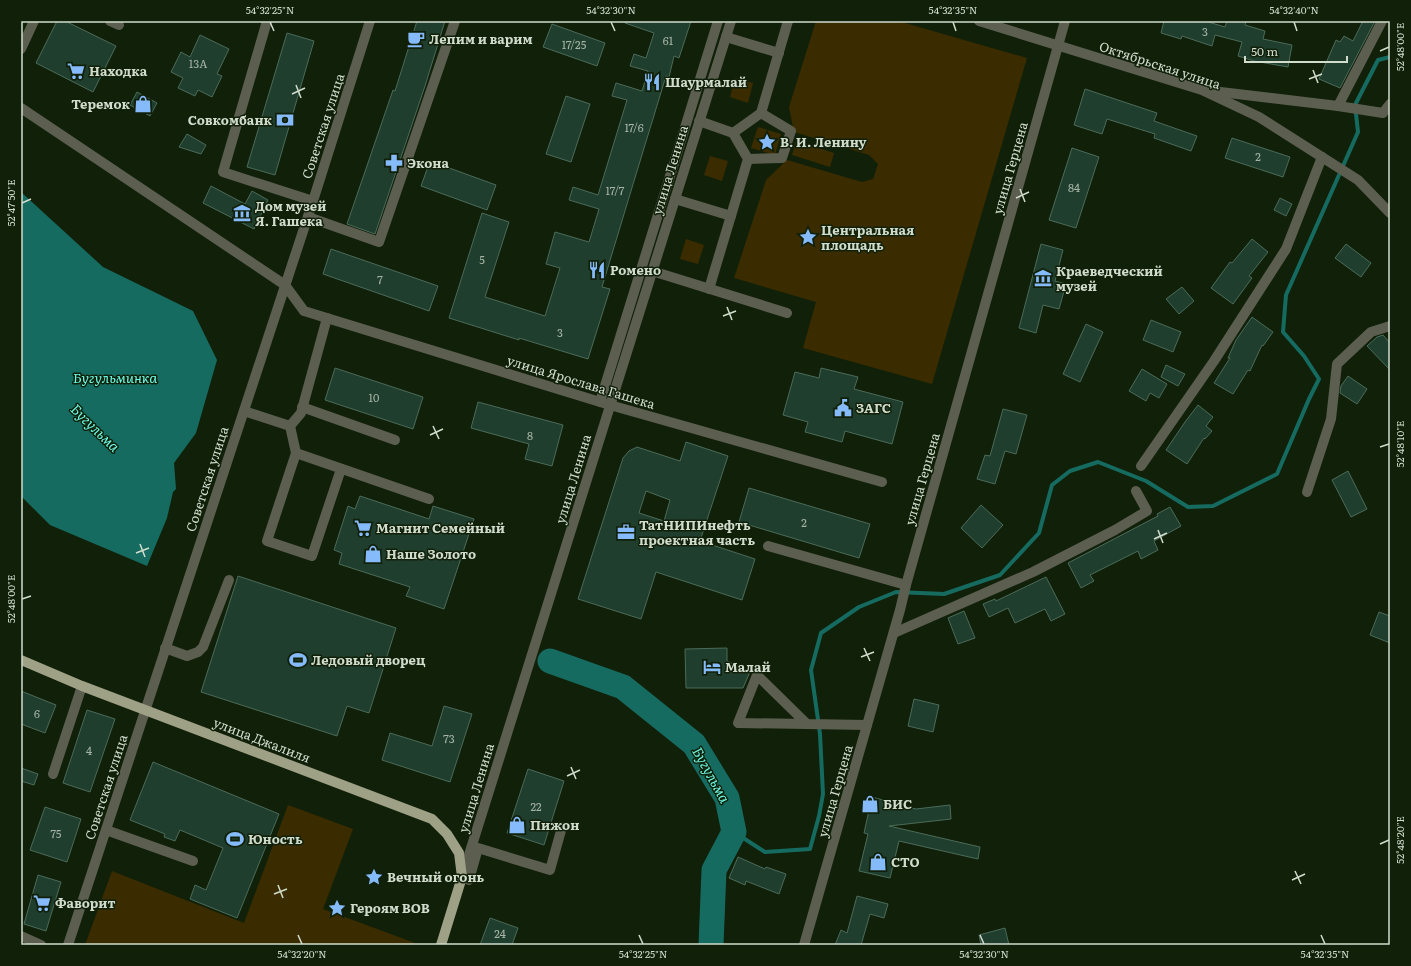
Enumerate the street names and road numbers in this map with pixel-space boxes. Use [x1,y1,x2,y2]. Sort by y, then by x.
street label: Октябрьская улица [1097,36,1223,93]
street label: Советская улица [297,71,349,181]
street label: улица Герцена [987,119,1032,216]
street label: улица Ленина [647,123,692,217]
street label: улица Ярослава Гашека [505,350,658,413]
street label: Советская улица [181,424,233,534]
street label: улица Герцена [899,430,944,527]
street label: улица Ленина [550,432,595,526]
street label: улица Джалиля [211,712,314,767]
street label: Советская улица [80,732,132,842]
street label: улица Ленина [453,741,498,835]
street label: улица Герцена [812,742,857,839]

